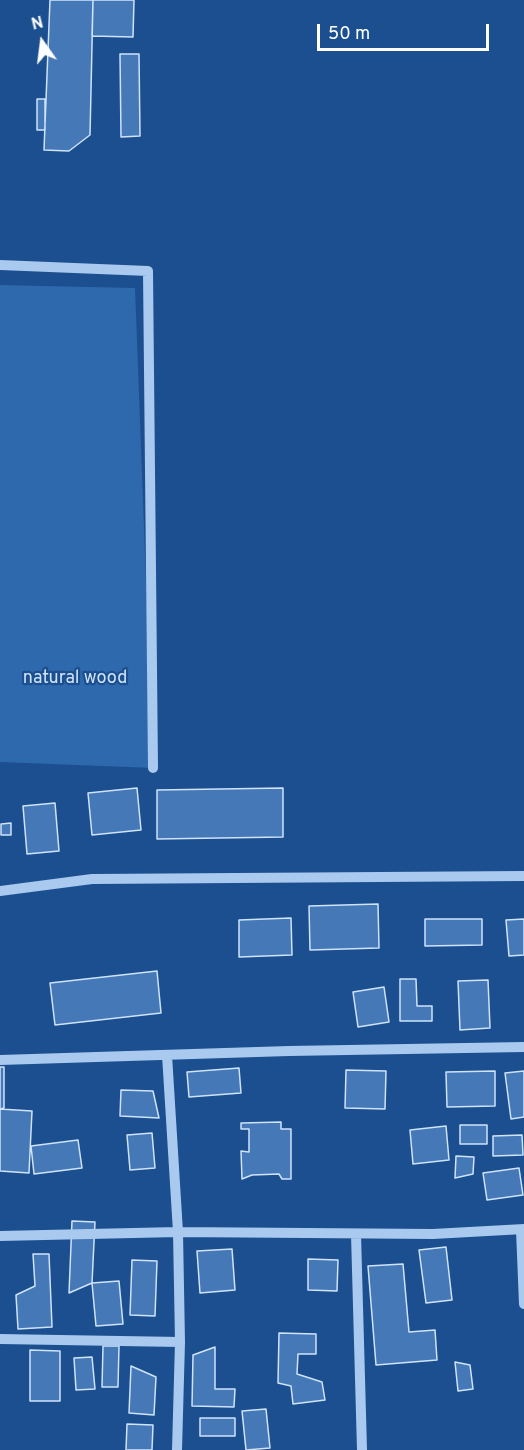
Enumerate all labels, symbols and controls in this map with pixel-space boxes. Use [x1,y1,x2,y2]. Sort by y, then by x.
north arrow [12,12,72,72]
scale bar [320,12,492,50]
text: N [30,13,46,36]
text: 50 m [328,23,370,46]
park label: natural wood [23,668,127,690]

